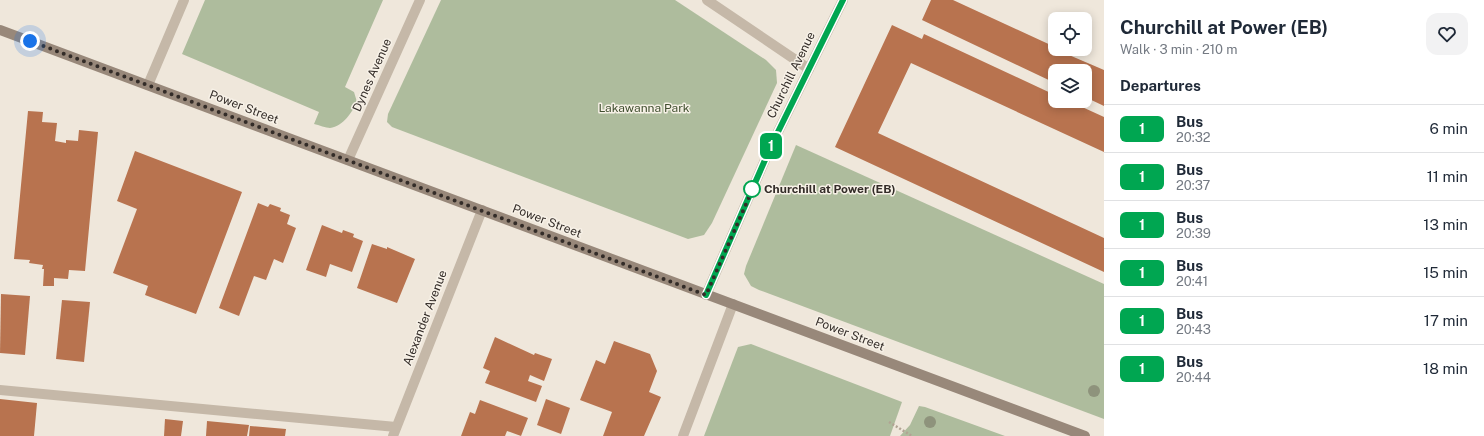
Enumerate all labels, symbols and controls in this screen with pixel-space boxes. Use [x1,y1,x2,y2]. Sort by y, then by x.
map controls [1048,12,1092,108]
button: locate [1048,12,1092,56]
button: heart [1426,13,1468,55]
text: Churchill at Power (EB) [1120,16,1328,38]
street label: Churchill Avenue [764,29,818,121]
your location [20,31,40,51]
street label: Dynes Avenue [350,36,394,114]
text: Walk · 3 min · 210 m [1120,42,1237,57]
button: layers [1048,64,1092,108]
text: Departures [1120,77,1201,94]
street label: Power Street [207,87,281,127]
park label: Lakawanna Park [598,101,690,115]
text: Bus [1176,113,1203,130]
text: 6 min [1430,120,1468,137]
text: 1 [1139,121,1145,137]
text: 20:32 [1176,130,1211,145]
line badge: 1 [758,133,784,159]
text: 1 [768,138,774,154]
text: Bus [1176,161,1203,178]
text: 11 min [1427,168,1468,185]
text: 1 [1139,169,1145,185]
text: 20:37 [1176,178,1210,193]
marker: Churchill at Power (EB) [743,180,761,198]
place label: Churchill at Power (EB) [764,182,896,196]
street label: Power Street [510,201,584,241]
text: Bus [1176,209,1203,226]
text: 13 min [1423,216,1468,233]
text: 1 [1139,217,1145,233]
text: 20:39 [1176,226,1211,241]
text: Bus [1176,257,1203,274]
text: 15 min [1423,264,1468,281]
text: 1 [1139,265,1145,281]
street label: Alexander Avenue [400,268,450,368]
text: 20:41 [1176,274,1208,289]
text: Bus [1176,305,1203,322]
text: 17 min [1424,312,1468,329]
text: 1 [1139,313,1145,329]
street label: Power Street [813,314,887,354]
text: 20:43 [1176,322,1211,337]
text: Bus [1176,353,1203,370]
text: 18 min [1423,360,1468,377]
text: 1 [1139,361,1145,377]
text: 20:44 [1176,370,1211,385]

